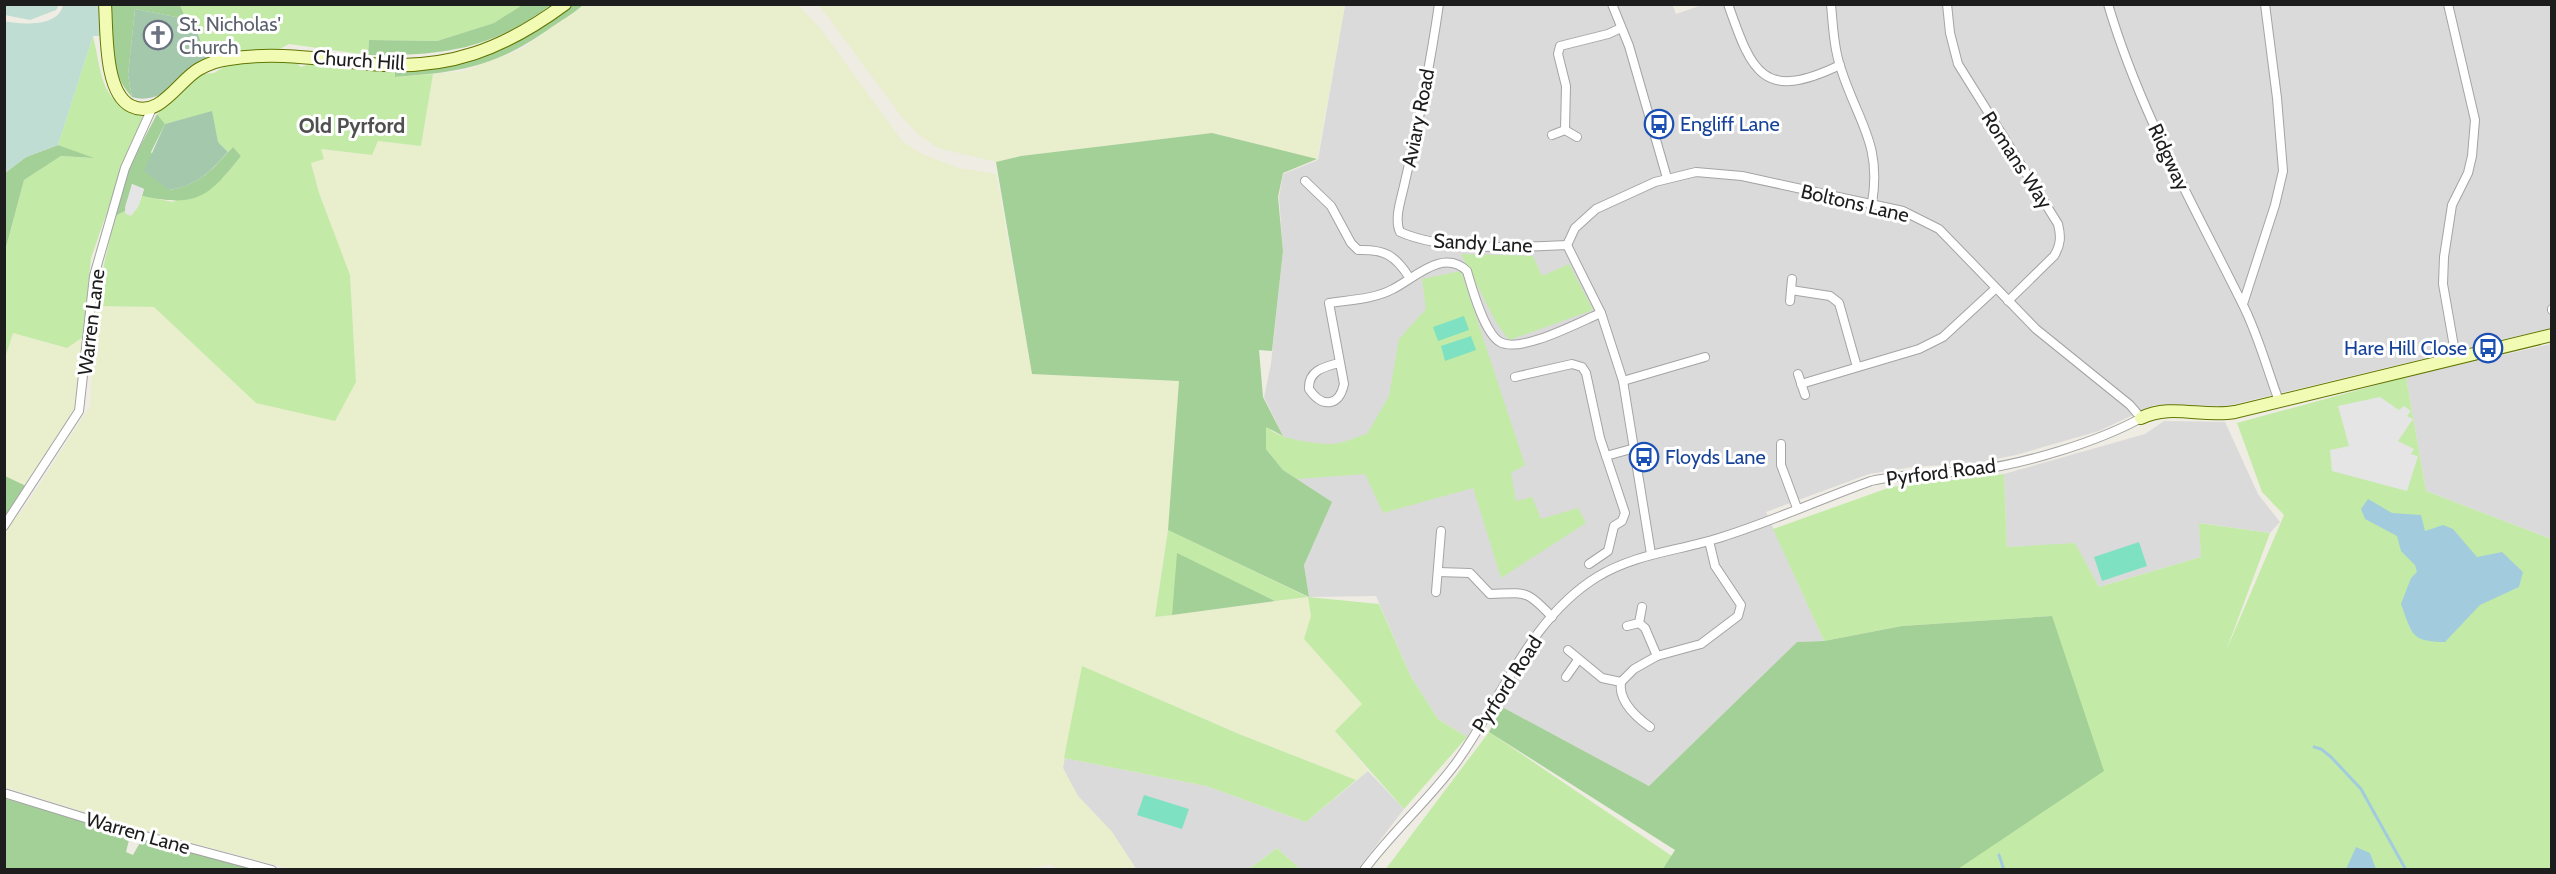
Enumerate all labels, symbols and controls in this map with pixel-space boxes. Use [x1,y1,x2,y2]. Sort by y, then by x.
place label: St. Nicholas' Church [179,12,281,59]
church icon: St. Nicholas' Church [142,19,174,51]
street label: Church Hill [312,45,406,75]
street label: Aviary Road [1397,67,1439,169]
street label: Romans Way [1977,107,2057,213]
bus stop icon: Engliff Lane [1643,108,1675,140]
place label: Engliff Lane [1680,112,1780,136]
district label: Old Pyrford [299,113,405,138]
street label: Ridgway [2143,120,2195,194]
street label: Boltons Lane [1799,179,1911,227]
street label: Sandy Lane [1433,228,1533,258]
street label: Warren Lane [73,267,109,377]
bus stop icon: Hare Hill Close [2472,332,2504,364]
place label: Hare Hill Close [2344,336,2467,360]
bus stop icon: Floyds Lane [1628,441,1660,473]
place label: Floyds Lane [1665,445,1766,469]
street label: Pyrford Road [1885,453,1997,491]
street label: Pyrford Road [1467,631,1547,737]
street label: Warren Lane [83,807,193,859]

